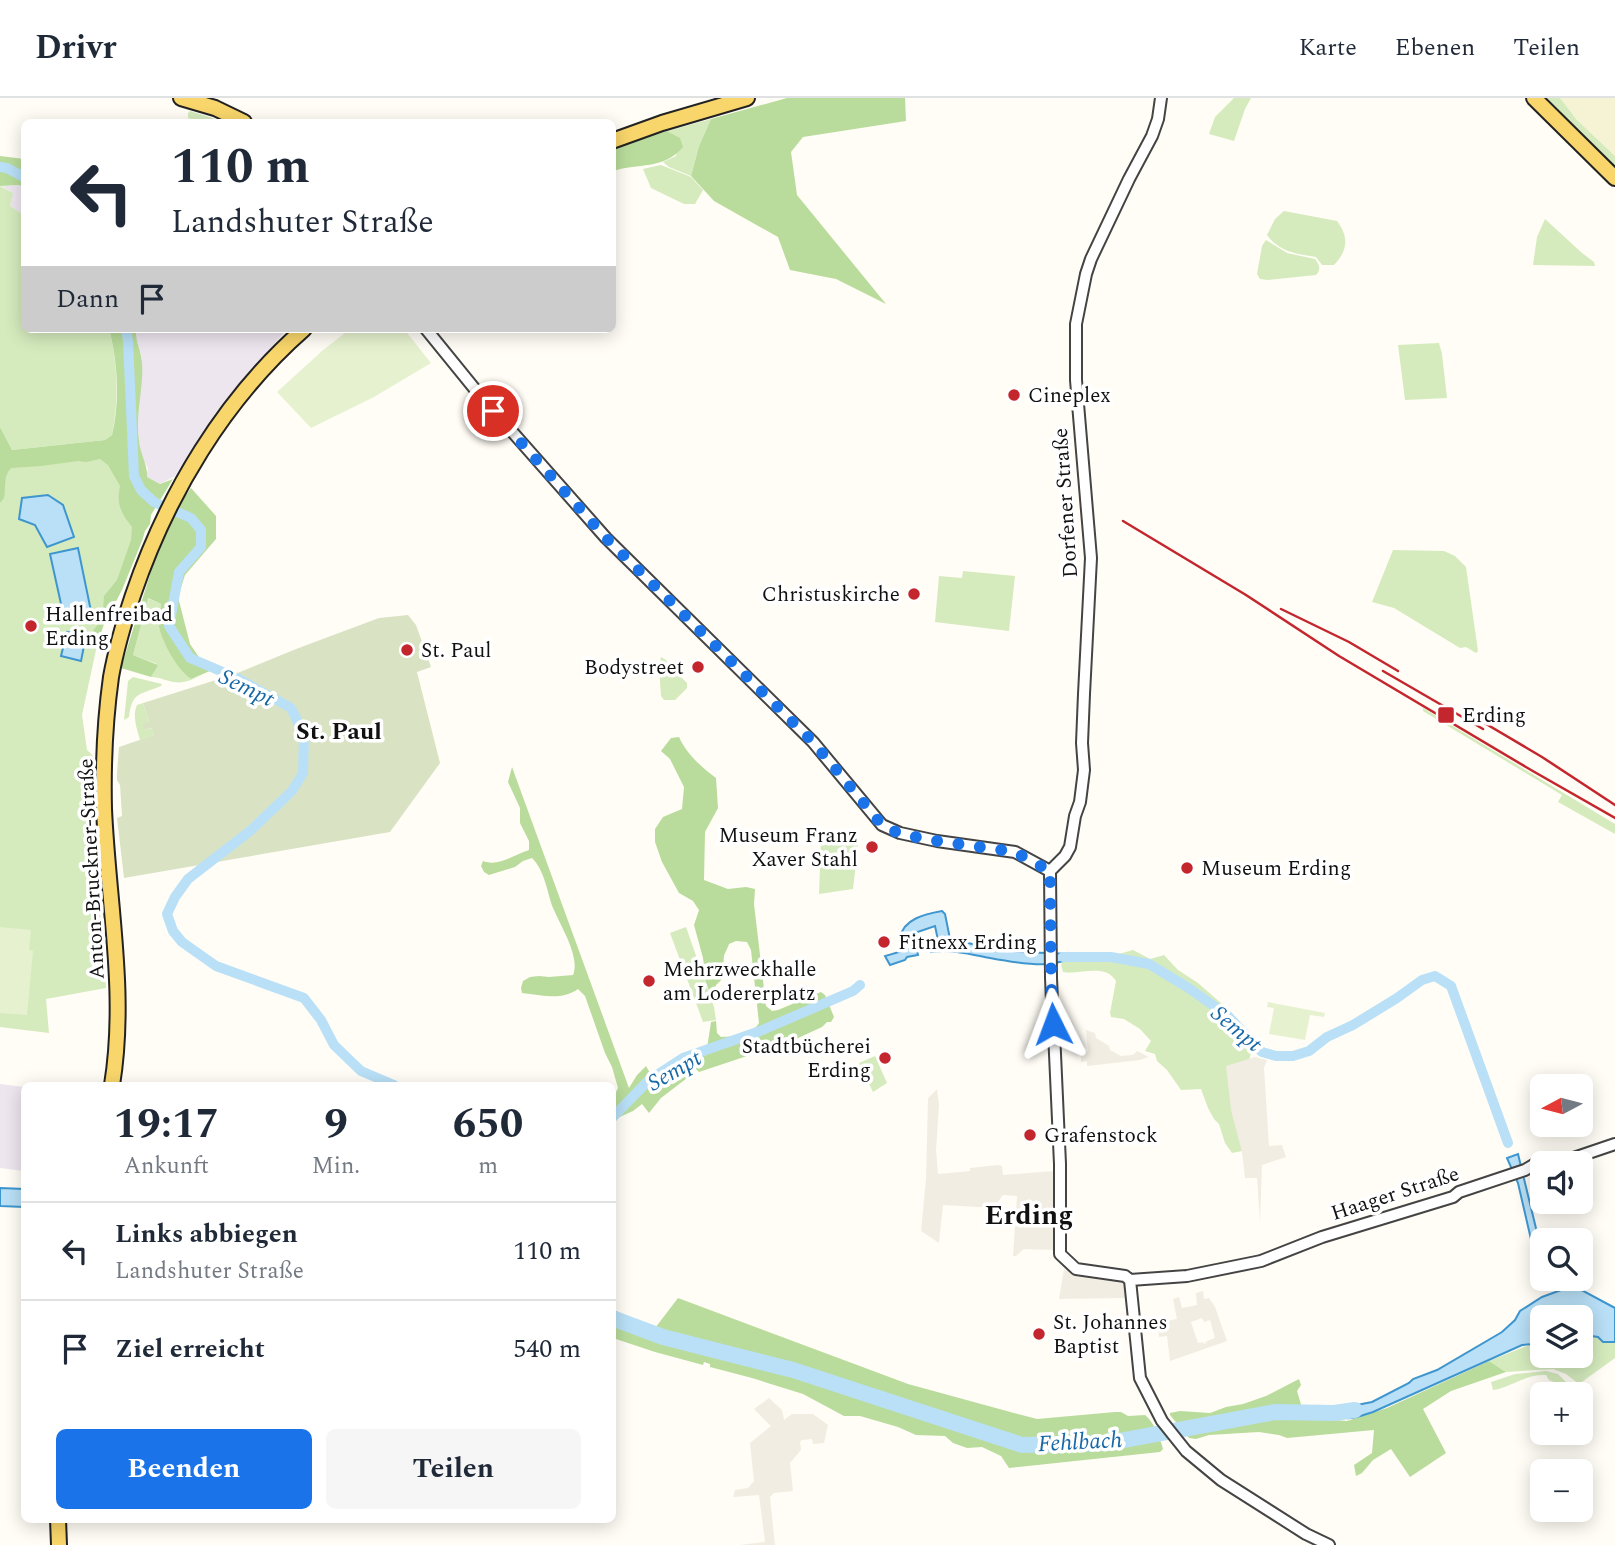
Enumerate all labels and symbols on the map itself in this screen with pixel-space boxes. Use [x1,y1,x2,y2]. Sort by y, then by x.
place label: Cineplex [1028,380,1111,412]
pin [463,381,523,441]
marker: Cineplex [1006,387,1022,403]
street label: Dorfener Straße [1045,427,1087,579]
place label: Christuskirche [762,579,900,611]
marker: Christuskirche [906,586,922,602]
place label: Hallenfreibad Erding [45,599,173,655]
marker: Hallenfreibad Erding [23,618,39,634]
place label: St. Paul [421,635,492,667]
marker: St. Paul [399,642,415,658]
place label: Bodystreet [584,652,684,684]
marker: Bodystreet [690,659,706,675]
water label: Sempt [213,660,281,717]
place label: Erding [1462,700,1526,732]
marker: Erding [1436,705,1456,725]
district label: St. Paul [296,714,382,750]
street label: Anton-Bruckner-Straße [70,757,114,980]
place label: Museum Franz Xaver Stahl [718,820,858,876]
marker: Museum Franz Xaver Stahl [864,839,880,855]
place label: Museum Erding [1201,853,1351,885]
marker: Museum Erding [1179,860,1195,876]
place label: Fitnexx Erding [898,927,1037,959]
marker: Fitnexx Erding [876,934,892,950]
place label: Mehrzweckhalle am Lodererplatz [663,954,816,1010]
marker: Mehrzweckhalle am Lodererplatz [641,973,657,989]
position arrow [1016,987,1090,1061]
water label: Sempt [1203,997,1270,1062]
place label: Stadtbücherei Erding [742,1031,871,1087]
water label: Sempt [641,1041,709,1101]
marker: Stadtbücherei Erding [877,1050,893,1066]
north arrow [1530,1074,1592,1138]
place label: Grafenstock [1044,1120,1158,1152]
marker: Grafenstock [1022,1127,1038,1143]
street label: Haager Straße [1327,1158,1464,1230]
district label: Erding [984,1194,1074,1237]
place label: St. Johannes Baptist [1053,1307,1167,1363]
marker: St. Johannes Baptist [1031,1326,1047,1342]
water label: Fehlbach [1037,1423,1123,1462]

